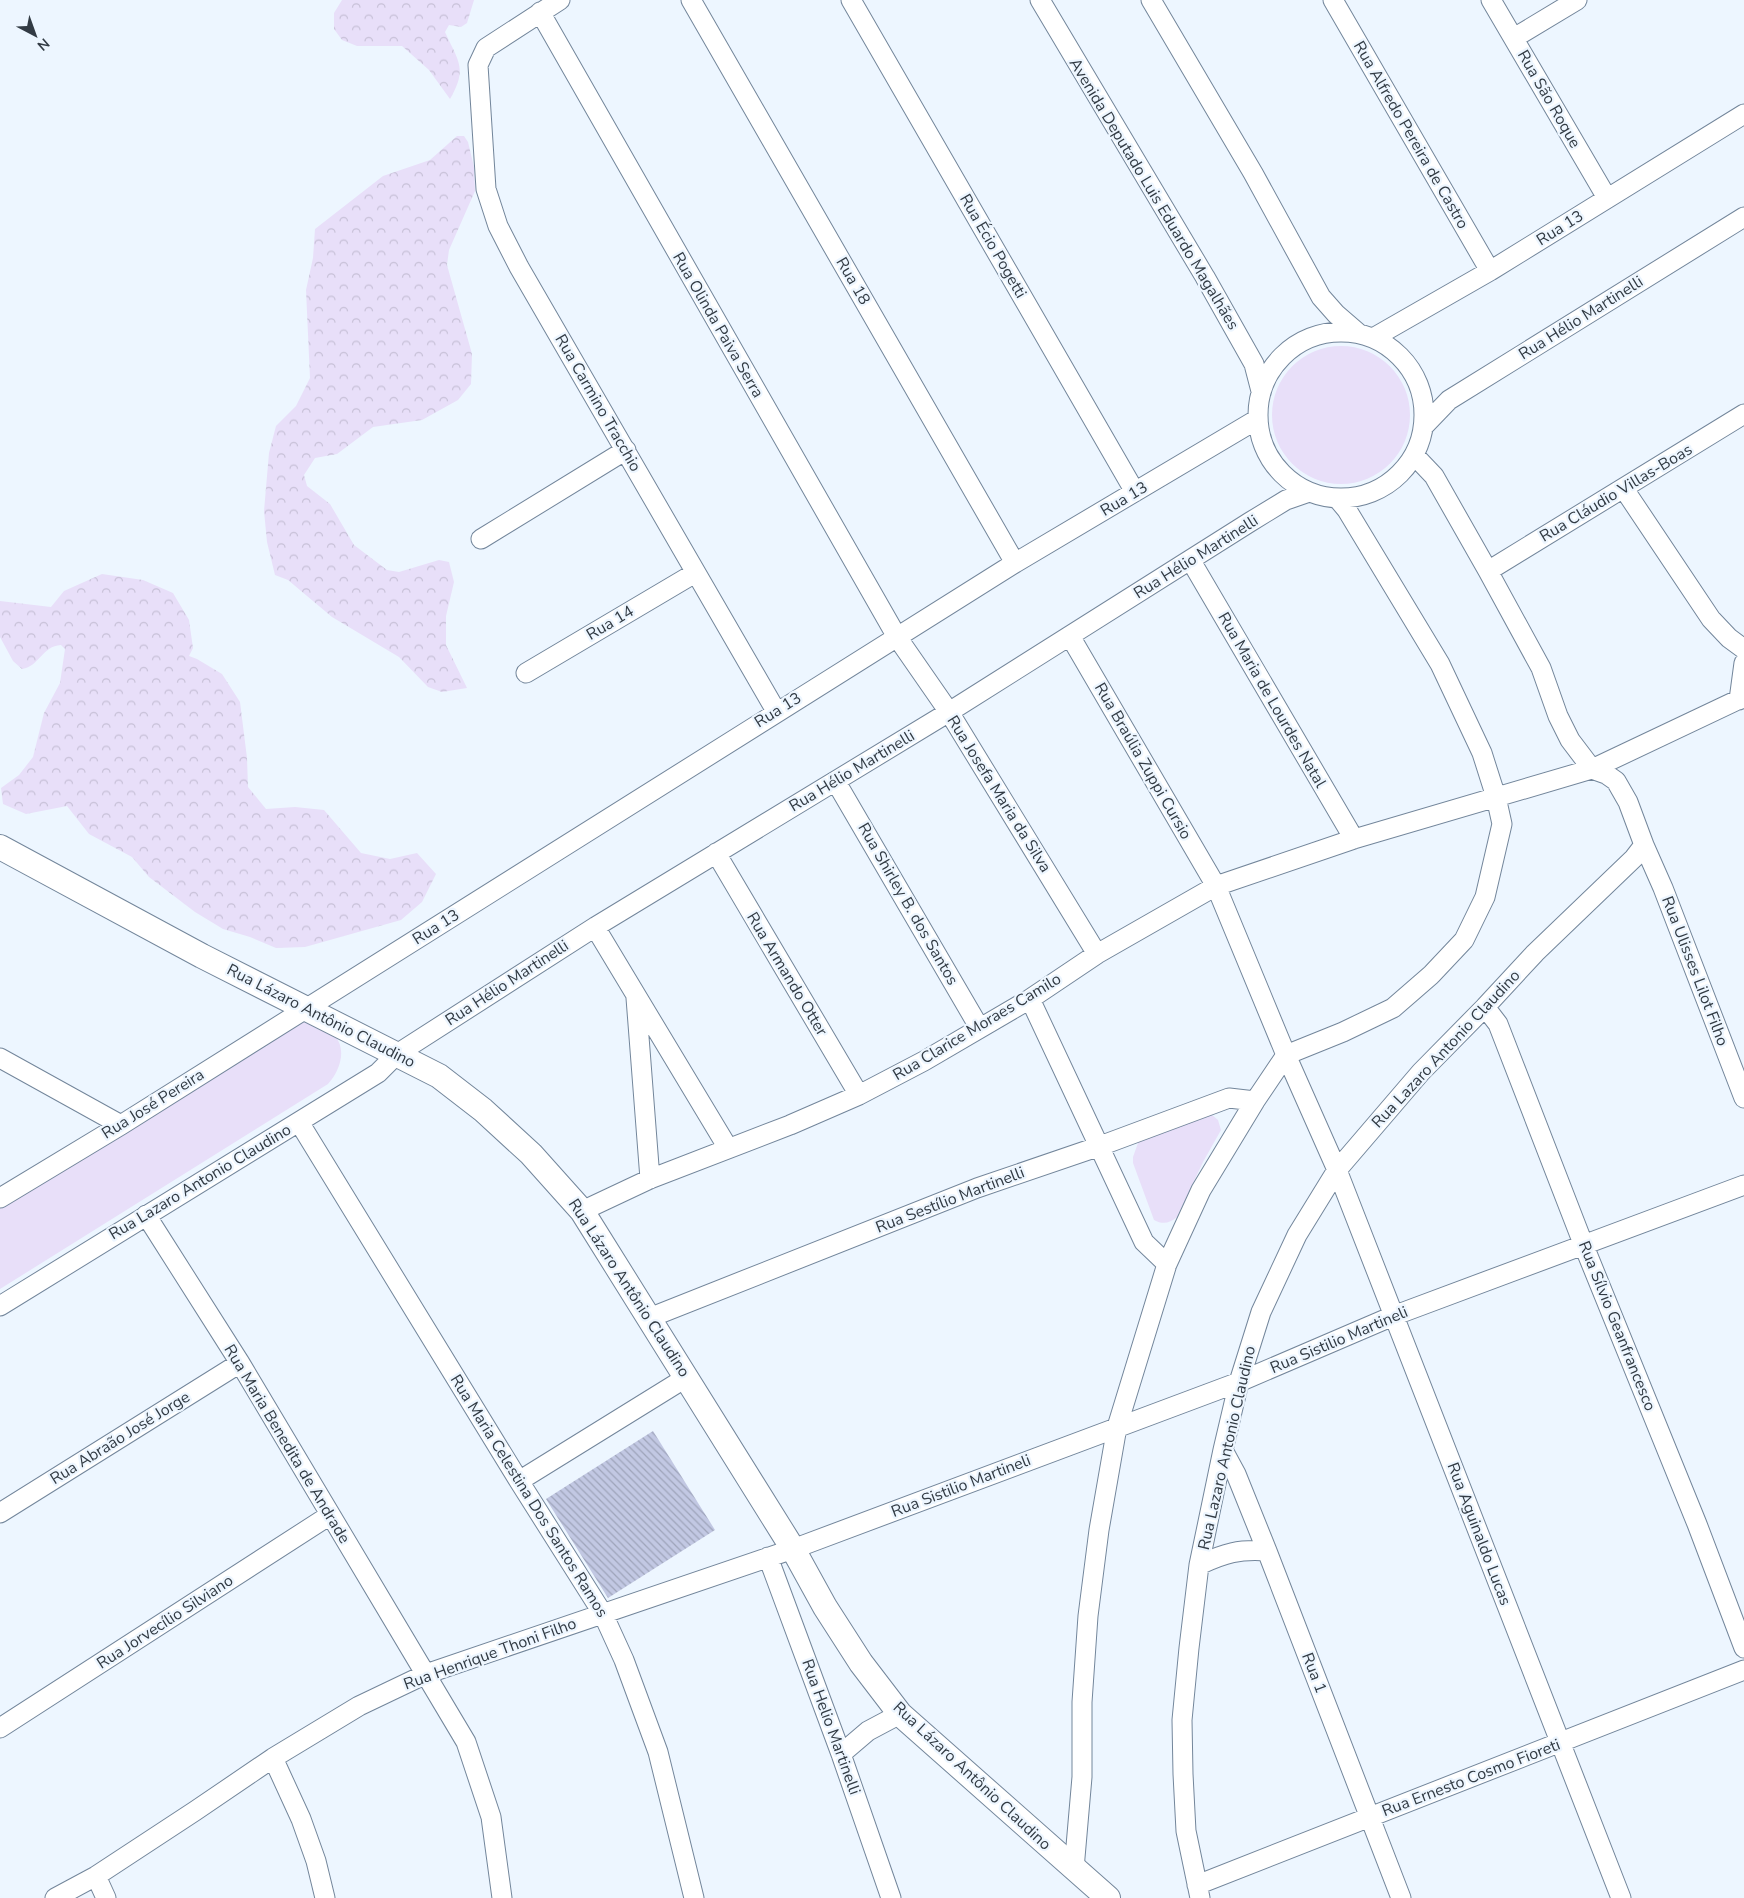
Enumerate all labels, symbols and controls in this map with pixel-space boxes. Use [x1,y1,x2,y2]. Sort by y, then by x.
north arrow [10,10,60,60]
text: N [33,34,53,55]
street label: Rua Alfredo Pereira de Castro [1348,37,1474,233]
street label: Rua São Roque [1512,46,1586,152]
street label: Avenida Deputado Luis Eduardo Magalhães [1064,54,1244,334]
street label: Rua Écio Pogetti [954,190,1032,302]
street label: Rua 13 [1532,205,1588,251]
street label: Rua Olinda Paiva Serra [667,248,769,402]
street label: Rua 18 [831,253,875,309]
street label: Rua Hélio Martinelli [1515,271,1647,365]
street label: Rua Carmino Tracchio [550,330,646,476]
street label: Rua Cláudio Villas-Boas [1536,439,1696,547]
street label: Rua 13 [1096,476,1152,522]
street label: Rua Hélio Martinelli [1130,510,1262,604]
street label: Rua 14 [582,600,638,646]
street label: Rua Maria de Lourdes Natal [1213,608,1331,792]
street label: Rua Braúlia Zuppi Cursio [1089,679,1197,843]
street label: Rua 13 [750,687,806,733]
street label: Rua Josefa Maria da Silva [942,711,1056,877]
street label: Rua Hélio Martinelli [785,725,919,817]
street label: Rua Shirley B. dos Santos [852,819,964,989]
street label: Rua Ulisses Lilot Filho [1656,893,1734,1049]
street label: Rua 13 [408,904,464,950]
street label: Rua Armando Otter [741,908,833,1040]
street label: Rua Hélio Martinelli [441,935,573,1031]
street label: Rua Lázaro Antônio Claudino [223,959,419,1073]
street label: Rua Lazaro Antonio Claudino [1367,965,1525,1133]
street label: Rua Clarice Moraes Camilo [889,968,1065,1086]
street label: Rua José Pereira [98,1064,208,1144]
street label: Rua Lazaro Antonio Claudino [105,1119,295,1245]
street label: Rua Sestílio Martinelli [872,1161,1028,1239]
street label: Rua Lázaro Antônio Claudino [563,1194,695,1382]
street label: Rua Sílvio Geanfrancesco [1573,1238,1661,1414]
street label: Rua Sistilio Martineli [1267,1301,1411,1379]
street label: Rua Maria Benedita de Andrade [219,1340,355,1548]
street label: Rua Lazaro Antonio Claudino [1193,1344,1261,1552]
street label: Rua Maria Celestina Dos Santos Ramos [445,1370,613,1622]
street label: Rua Abraão José Jorge [46,1386,194,1490]
street label: Rua Sistilio Martineli [888,1449,1034,1523]
street label: Rua Aguinaldo Lucas [1442,1459,1516,1609]
street label: Rua Jorvecílio Silviano [93,1570,238,1674]
street label: Rua Henrique Thoni Filho [401,1612,579,1695]
street label: Rua 1 [1296,1650,1332,1696]
street label: Rua Helio Martinelli [796,1656,866,1798]
street label: Rua Lázaro Antônio Claudino [888,1697,1056,1855]
street label: Rua Ernesto Cosmo Fioreti [1379,1734,1563,1822]

